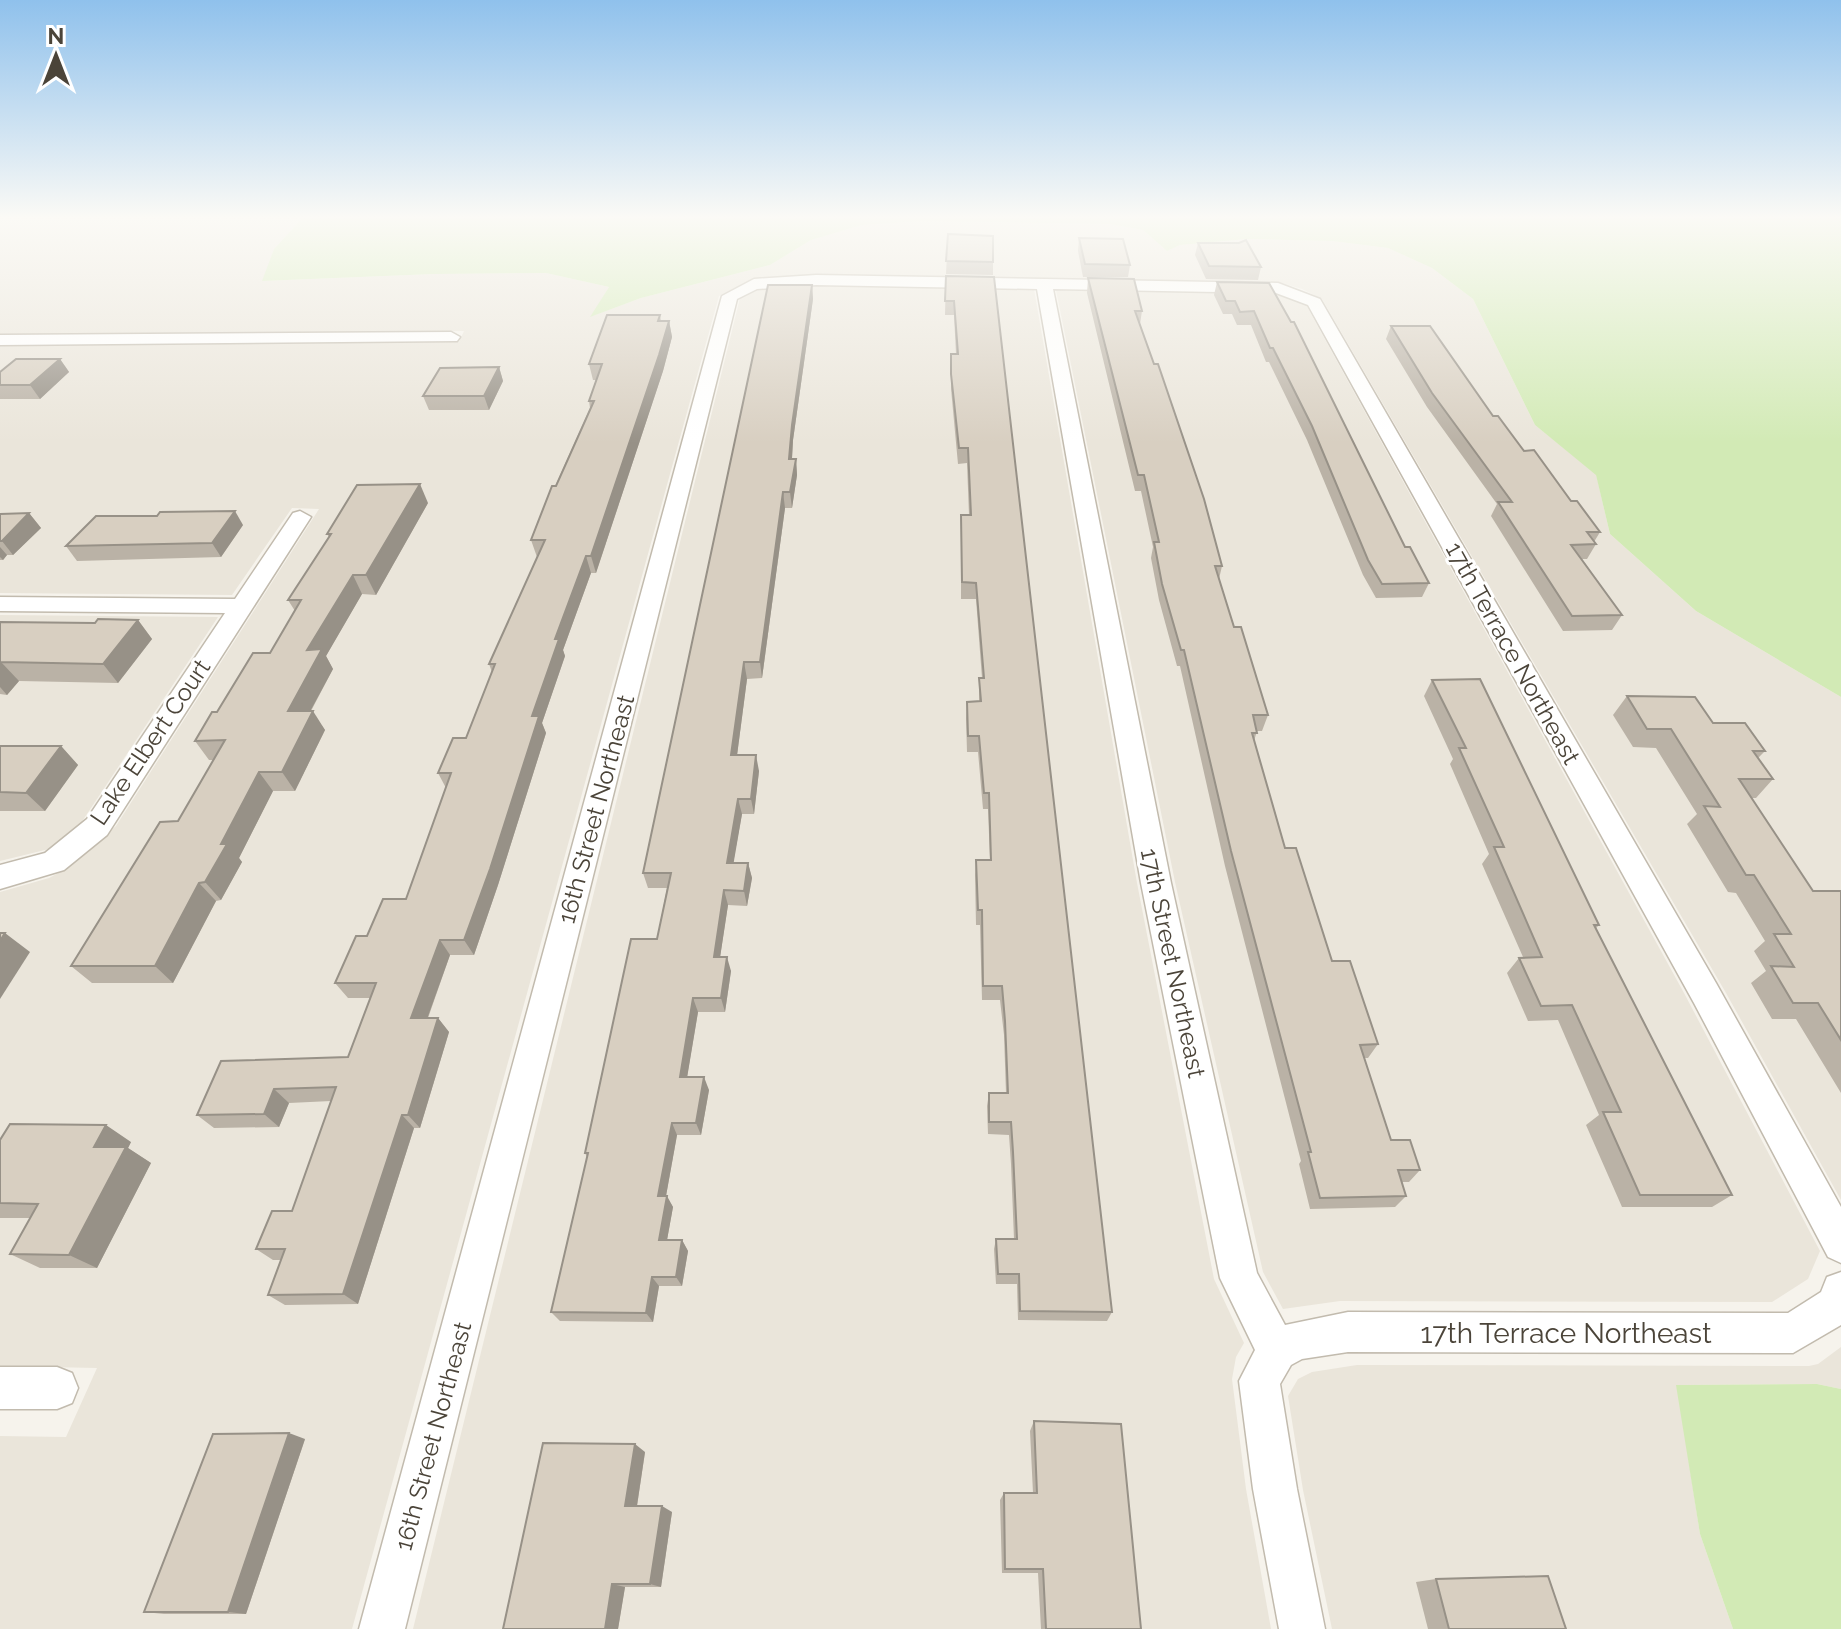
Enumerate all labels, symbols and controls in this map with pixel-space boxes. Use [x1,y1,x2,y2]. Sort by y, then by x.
north arrow [16,16,96,96]
text: N [48,23,64,49]
street label: 17th Terrace Northeast [1440,537,1586,769]
street label: Lake Elbert Court [84,654,216,830]
street label: 16th Street Northeast [552,692,640,926]
street label: 17th Street Northeast [1135,846,1211,1080]
street label: 17th Terrace Northeast [1420,1317,1712,1350]
street label: 16th Street Northeast [389,1319,477,1553]

